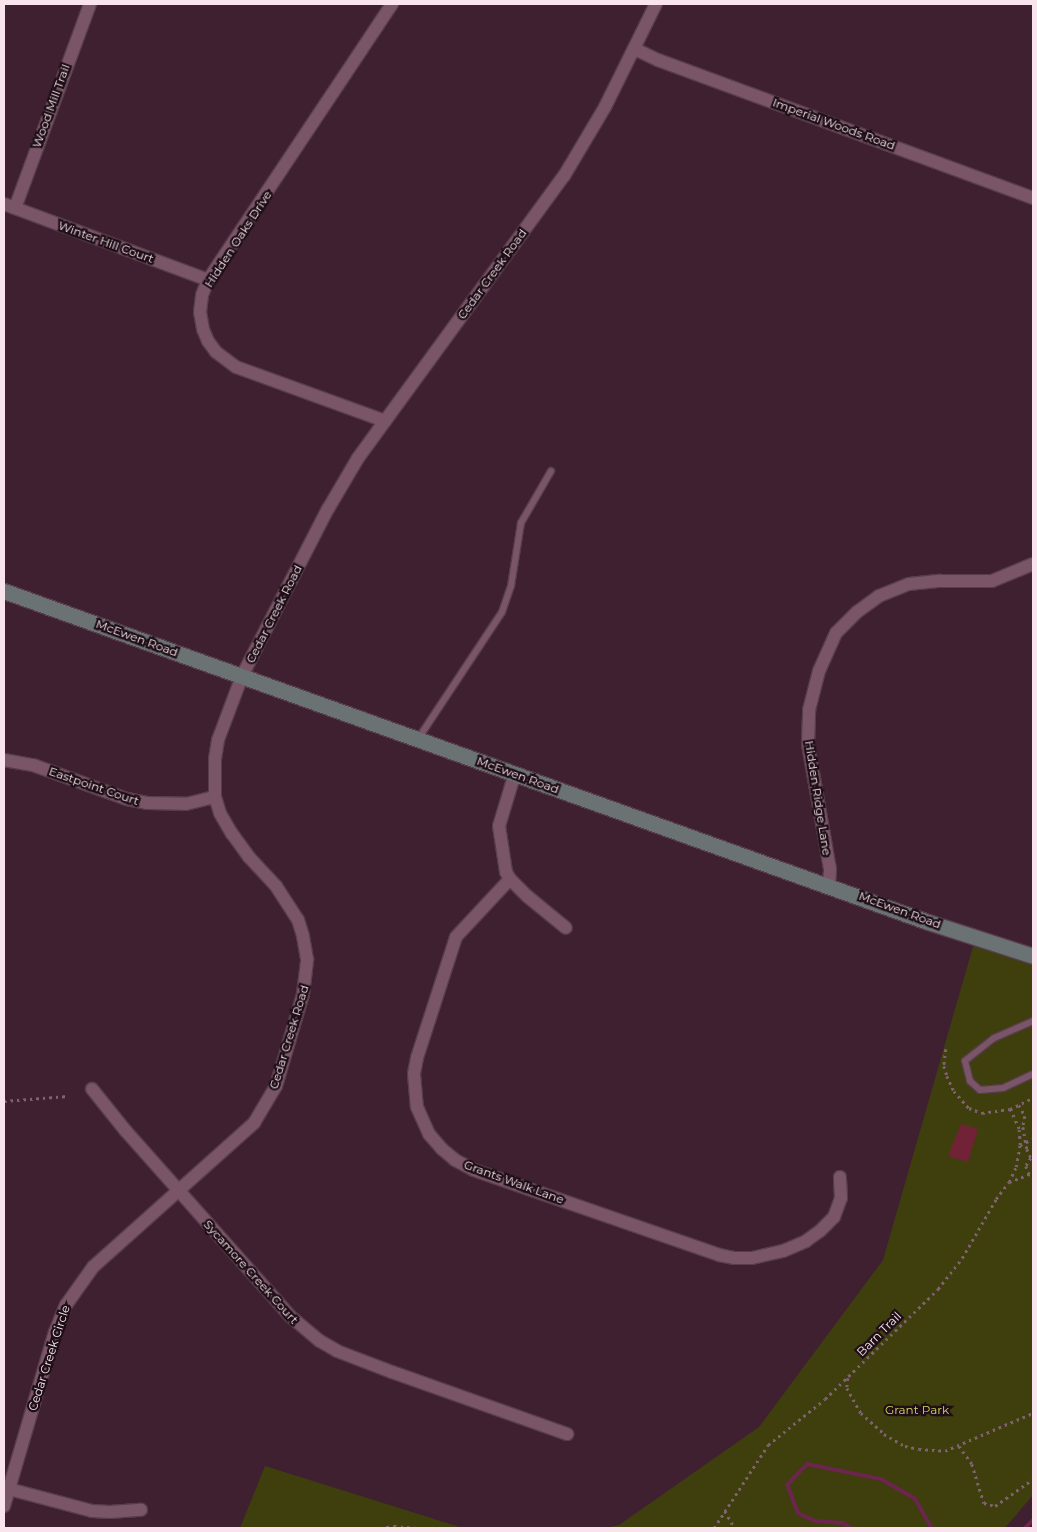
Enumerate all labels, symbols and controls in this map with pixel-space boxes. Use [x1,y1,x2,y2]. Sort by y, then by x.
street label: Wood Mill Trail [29,62,73,150]
street label: Imperial Woods Road [771,95,897,153]
street label: Hidden Oaks Drive [201,188,275,290]
street label: Winter Hill Court [56,218,156,266]
street label: Cedar Creek Road [454,226,530,322]
street label: Cedar Creek Road [243,563,305,665]
street label: McEwen Road [94,616,180,660]
street label: Hidden Ridge Lane [802,740,834,856]
street label: McEwen Road [475,753,561,797]
street label: Eastpoint Court [47,764,141,808]
street label: McEwen Road [857,888,943,932]
street label: Cedar Creek Road [266,983,312,1091]
street label: Grants Walk Lane [462,1157,566,1207]
street label: Sycamore Creek Court [201,1217,301,1327]
street label: Cedar Creek Circle [25,1303,73,1413]
street label: Barn Trail [854,1309,904,1359]
park label: Grant Park [885,1403,949,1417]

